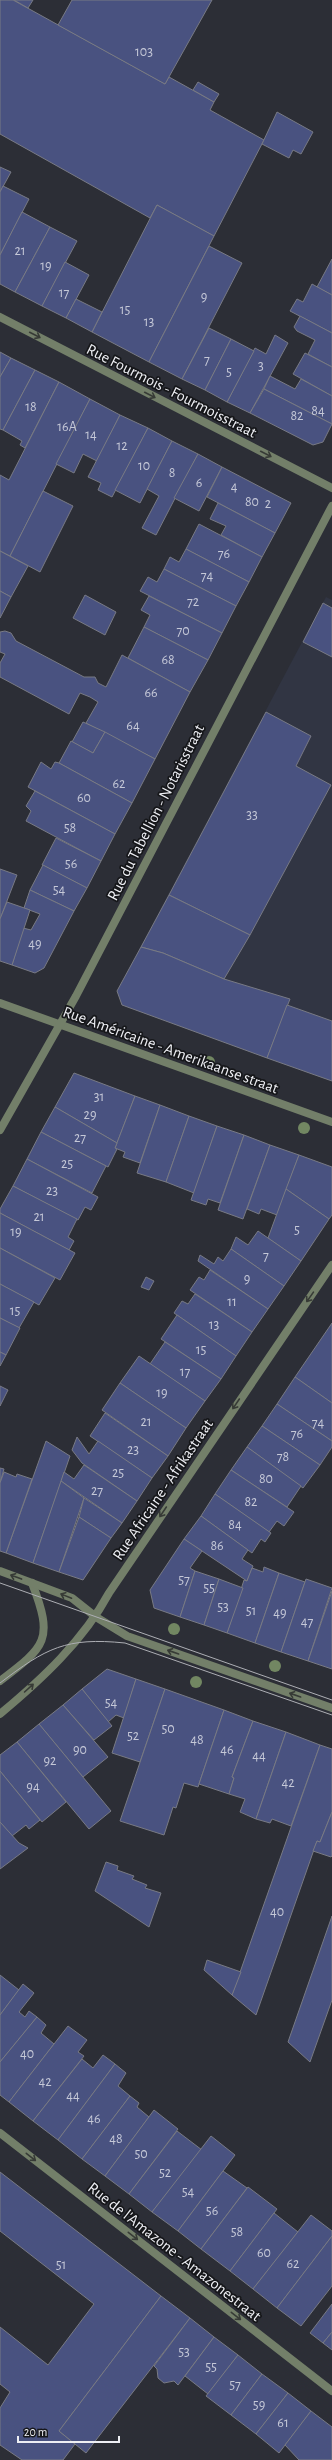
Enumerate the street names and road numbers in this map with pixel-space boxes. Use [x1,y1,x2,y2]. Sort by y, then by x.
street label: Rue Fourmois - Fourmoisstraat [84,341,259,441]
street label: Rue du Tabellion - Notarisstraat [104,722,207,903]
street label: Rue Américaine - Amerikaanse straat [61,1003,281,1096]
street label: Rue Africaine - Afrikastraat [110,1416,216,1563]
street label: Rue de l'Amazone - Amazonestraat [85,2179,264,2324]

